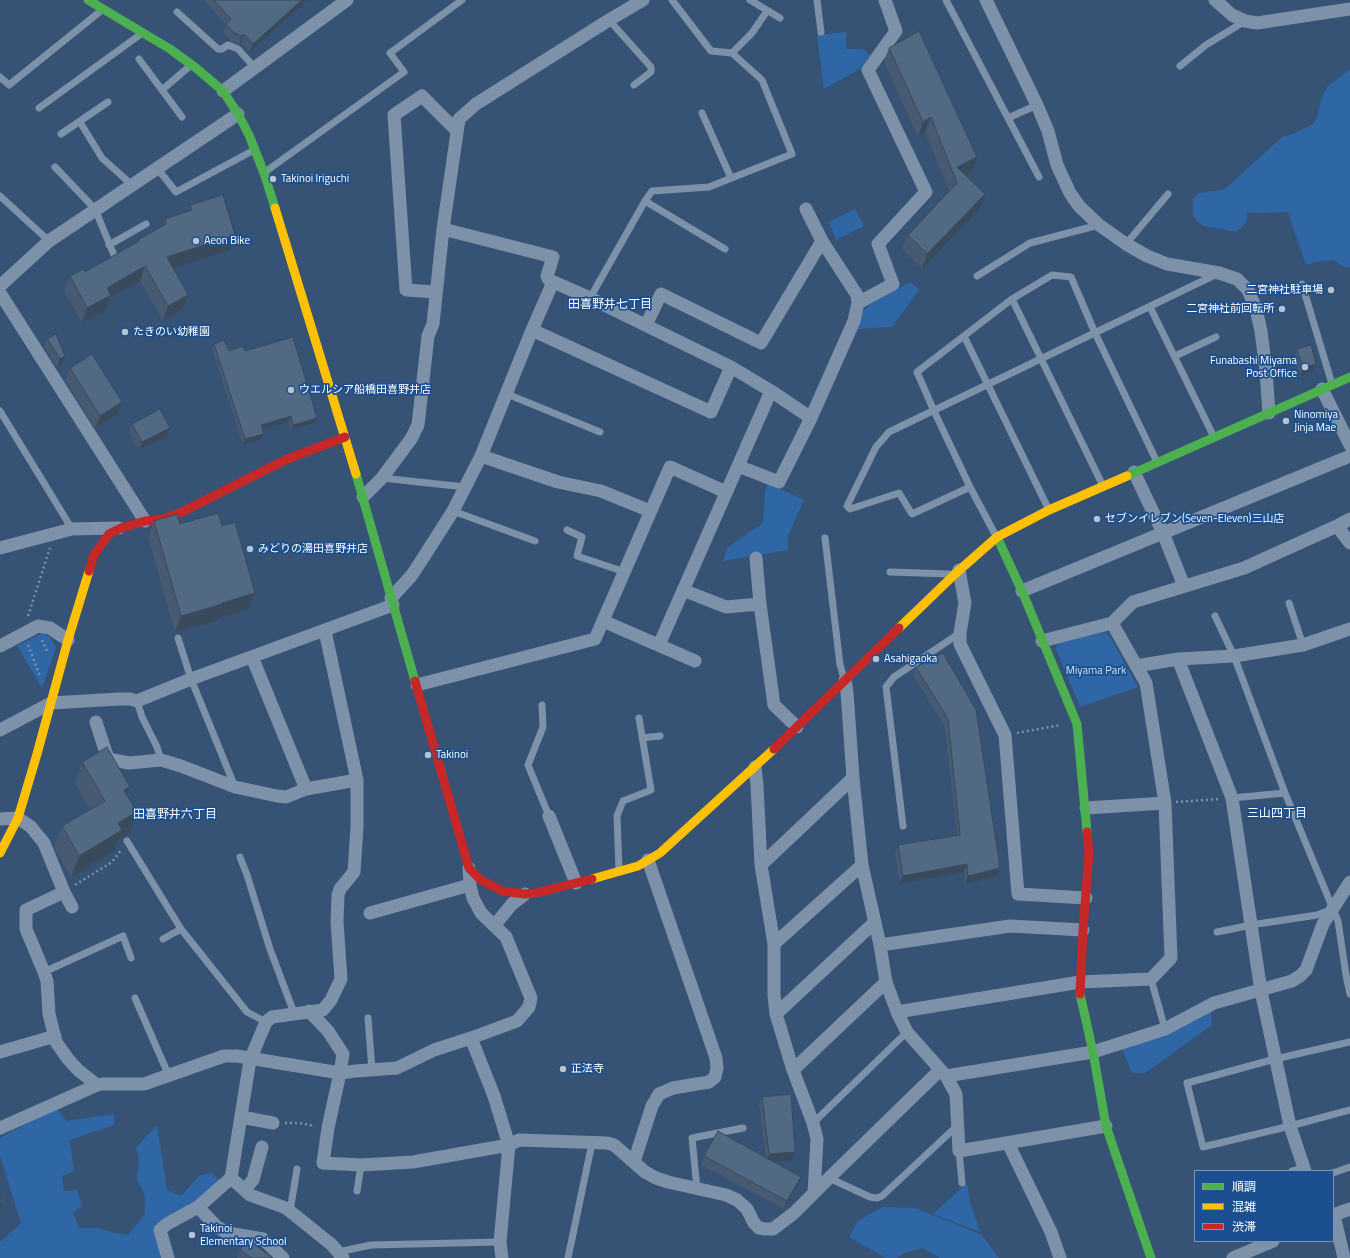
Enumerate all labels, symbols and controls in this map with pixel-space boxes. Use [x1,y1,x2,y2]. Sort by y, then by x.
place label: Takinoi Iriguchi [281,172,349,186]
marker: Takinoi Iriguchi [268,174,278,184]
place label: Aeon Bike [204,234,250,248]
marker: Aeon Bike [191,236,201,246]
place label: 二宮神社駐車場 [1246,283,1323,297]
marker: 二宮神社駐車場 [1326,285,1336,295]
district label: 田喜野井七丁目 [568,298,652,312]
place label: 二宮神社前回転所 [1186,302,1274,316]
marker: 二宮神社前回転所 [1277,304,1287,314]
place label: たきのい幼稚園 [133,325,210,339]
marker: たきのい幼稚園 [120,327,130,337]
place label: Funabashi Miyama Post Office [1210,354,1297,380]
marker: Funabashi Miyama Post Office [1300,362,1310,372]
place label: ウエルシア船橋田喜野井店 [299,383,431,397]
marker: ウエルシア船橋田喜野井店 [286,385,296,395]
place label: Ninomiya Jinja Mae [1294,408,1338,434]
marker: Ninomiya Jinja Mae [1281,416,1291,426]
place label: セブンイレブン(Seven-Eleven)三山店 [1105,512,1284,526]
marker: セブンイレブン(Seven-Eleven)三山店 [1092,514,1102,524]
place label: みどりの湯田喜野井店 [258,542,368,556]
marker: みどりの湯田喜野井店 [245,544,255,554]
place label: Asahigaoka [884,652,937,666]
marker: Asahigaoka [871,654,881,664]
park label: Miyama Park [1066,664,1126,678]
place label: Takinoi [436,748,468,762]
marker: Takinoi [423,750,433,760]
district label: 三山四丁目 [1247,807,1307,821]
district label: 田喜野井六丁目 [133,808,217,822]
place label: 正法寺 [571,1062,604,1076]
marker: 正法寺 [558,1064,568,1074]
legend [1194,1170,1334,1242]
text: 順調 [1232,1177,1256,1196]
text: 混雑 [1232,1197,1256,1216]
text: 渋滞 [1232,1217,1256,1236]
place label: Takinoi Elementary School [200,1222,287,1248]
marker: Takinoi Elementary School [187,1230,197,1240]

